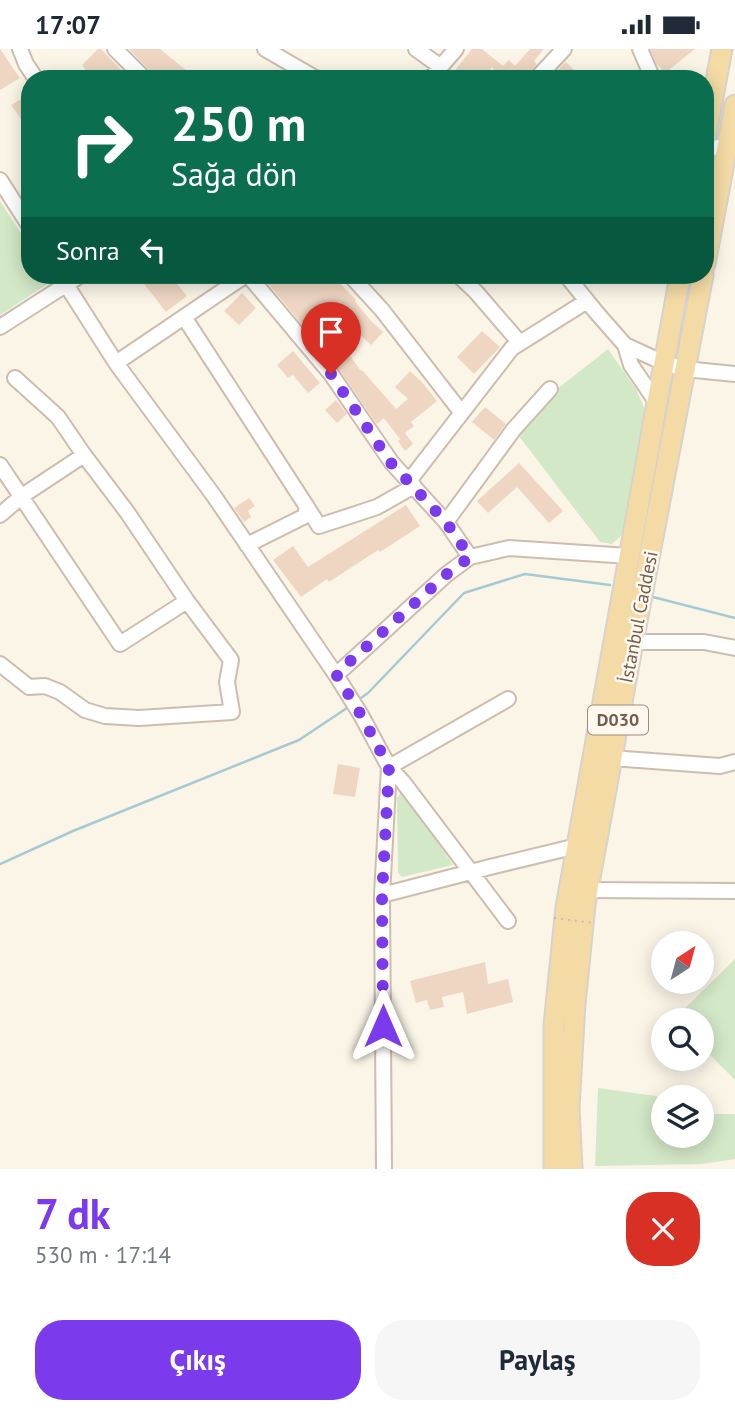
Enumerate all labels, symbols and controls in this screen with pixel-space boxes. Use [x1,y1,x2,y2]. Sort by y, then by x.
text: 17:07 [35,8,101,41]
text: 250 m [171,91,306,155]
icon: right [56,98,147,189]
text: Sağa dön [171,153,297,195]
icon: left [134,231,172,269]
text: Sonra [56,234,120,267]
pin [301,302,361,374]
icon: arrive [312,313,350,351]
street label: İstanbul Caddesi [613,549,663,685]
road number: D030 [588,705,648,735]
north arrow [651,931,714,994]
map controls [651,931,714,1148]
position arrow [346,989,420,1063]
button: search [651,1008,714,1071]
button: layers [651,1085,714,1148]
text: 7 dk [35,1186,110,1241]
button: close [626,1192,700,1266]
text: 530 m · 17:14 [35,1240,171,1269]
button: Çıkış [35,1320,361,1400]
button: Paylaş [375,1320,700,1400]

